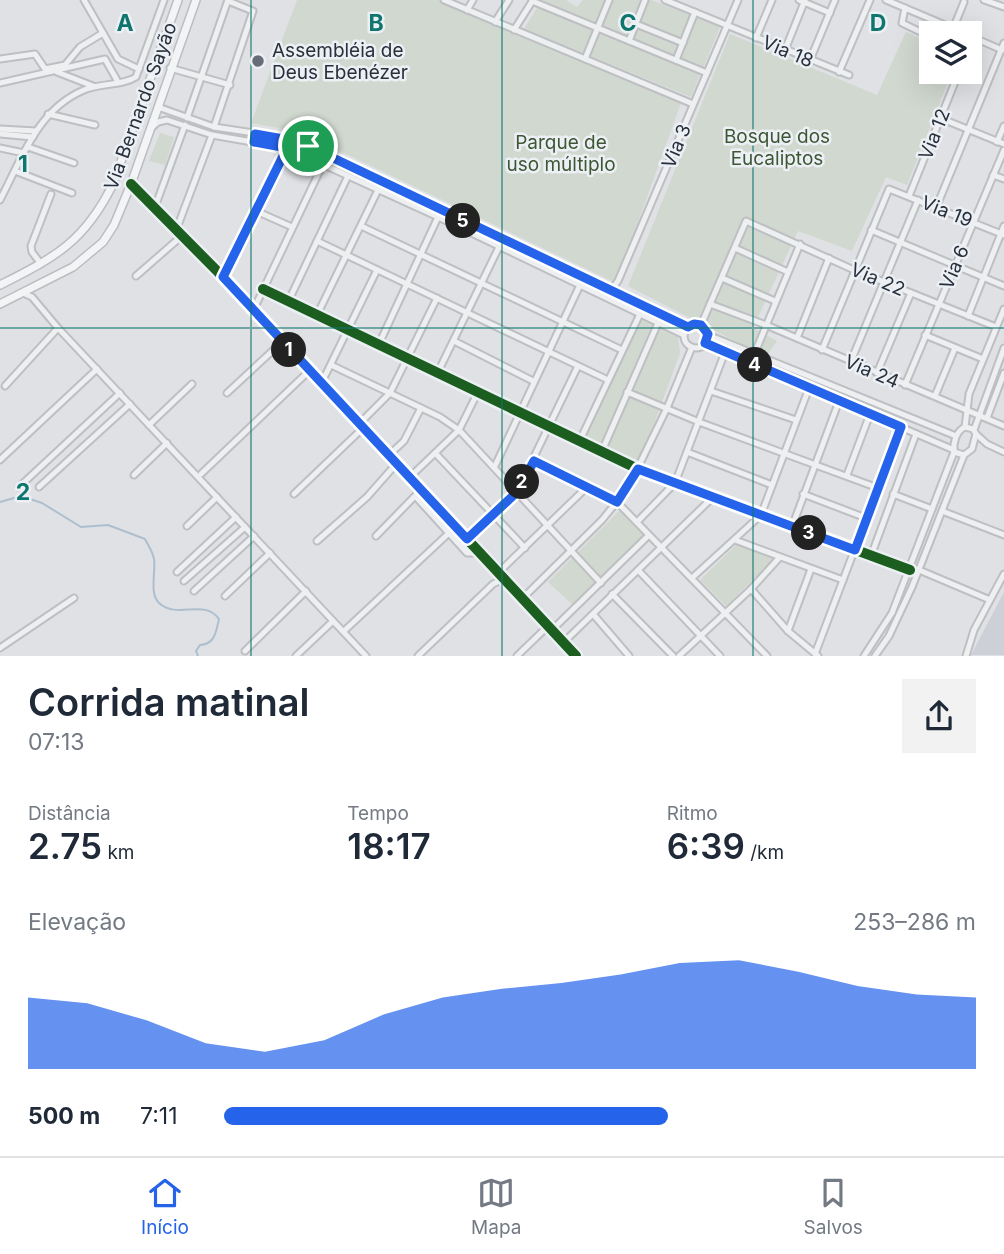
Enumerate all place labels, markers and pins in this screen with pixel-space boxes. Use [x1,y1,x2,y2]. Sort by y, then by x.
place label: Assembléia de Deus Ebenézer [272,39,408,84]
marker: Assembléia de Deus Ebenézer [250,53,266,69]
pin [278,116,338,176]
pin: 5 [446,204,480,238]
pin: 1 [272,332,306,368]
pin: 4 [738,348,772,382]
pin: 2 [504,464,540,500]
pin: 3 [792,516,826,550]

